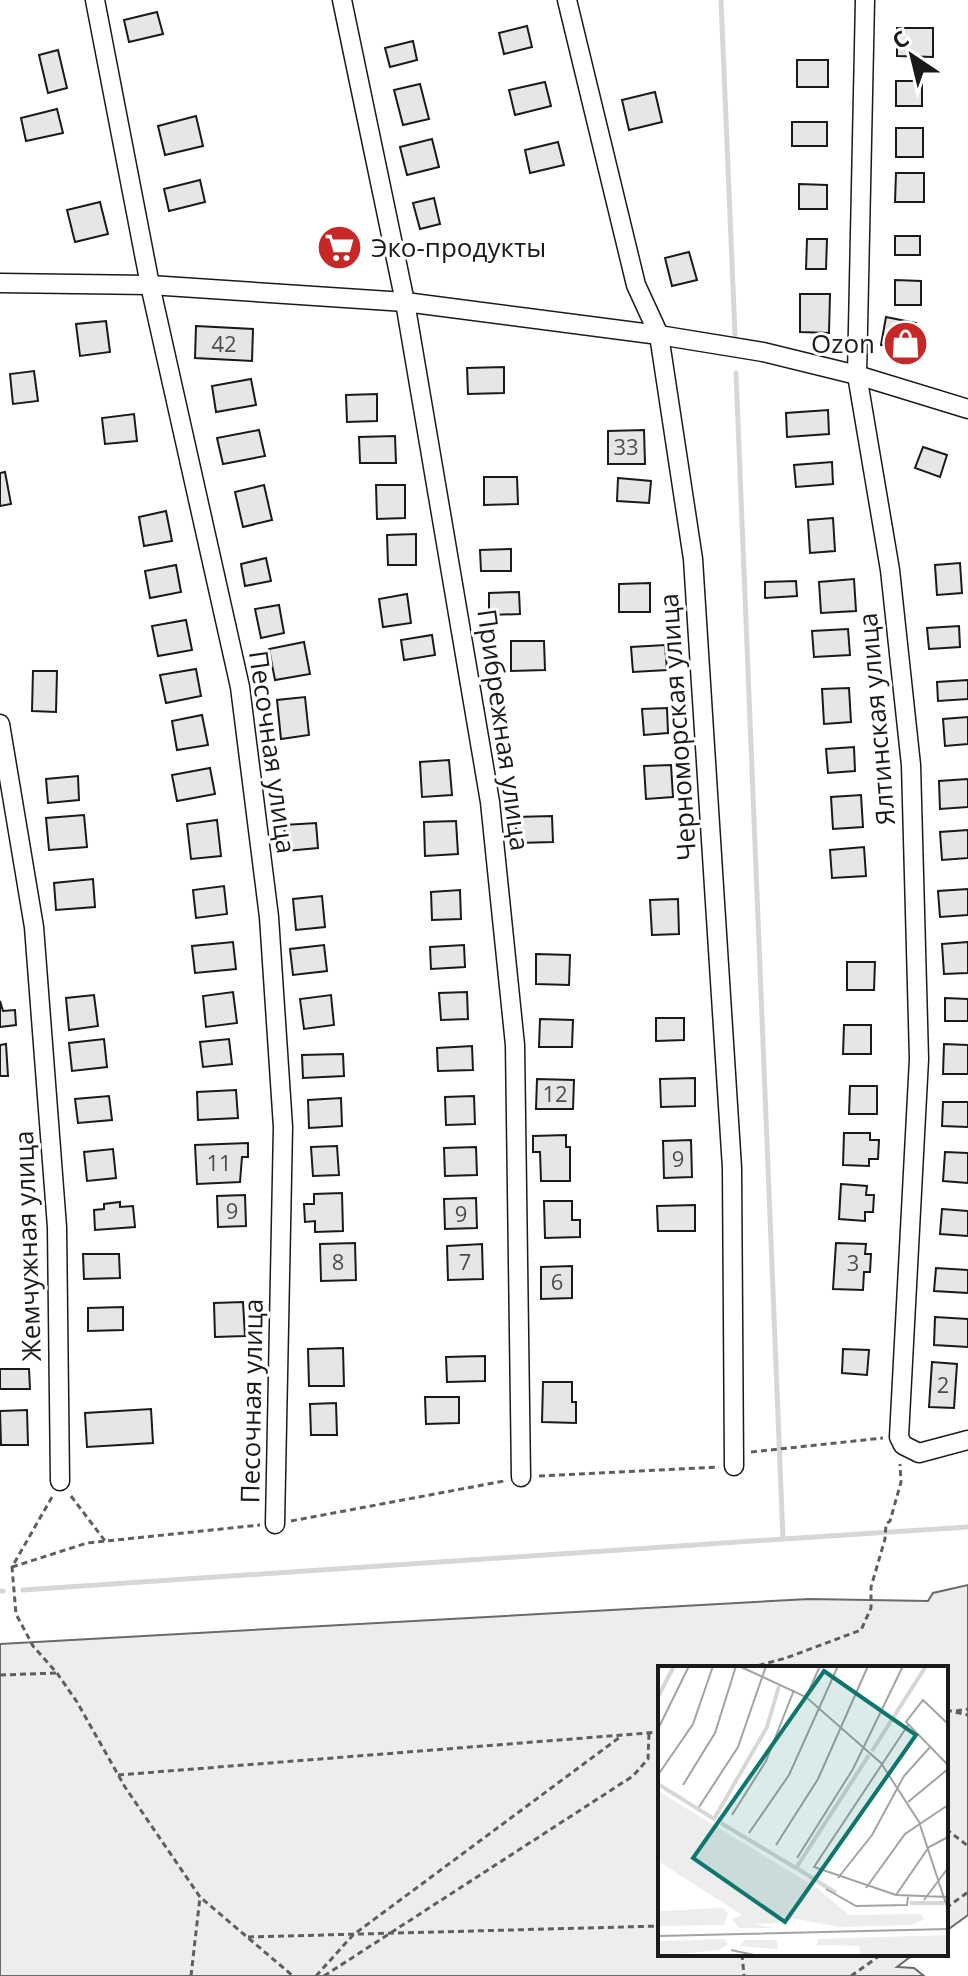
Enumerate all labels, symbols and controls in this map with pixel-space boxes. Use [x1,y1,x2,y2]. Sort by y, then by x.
north arrow [872,16,952,96]
text: С [886,22,914,55]
supermarket icon: Эко-продукты [316,224,364,272]
place label: Эко-продукты [371,229,546,265]
shop icon: Ozon [882,320,930,368]
place label: Ozon [811,325,875,361]
house number: 42 [211,328,237,358]
house number: 33 [613,431,639,461]
street label: Черноморская улица [650,592,704,862]
street label: Прибрежная улица [469,607,539,853]
street label: Ялтинская улица [849,611,903,827]
street label: Песочная улица [241,648,305,856]
house number: 12 [542,1078,568,1108]
street label: Жемчужная улица [5,1130,49,1362]
house number: 9 [672,1143,684,1173]
house number: 11 [206,1147,232,1177]
house number: 9 [226,1195,238,1225]
house number: 9 [455,1198,467,1228]
house number: 8 [332,1246,344,1276]
house number: 7 [459,1246,471,1276]
house number: 3 [847,1247,859,1277]
house number: 6 [551,1266,563,1296]
street label: Песочная улица [231,1298,271,1504]
house number: 2 [937,1369,949,1399]
inset map [658,1666,948,1956]

